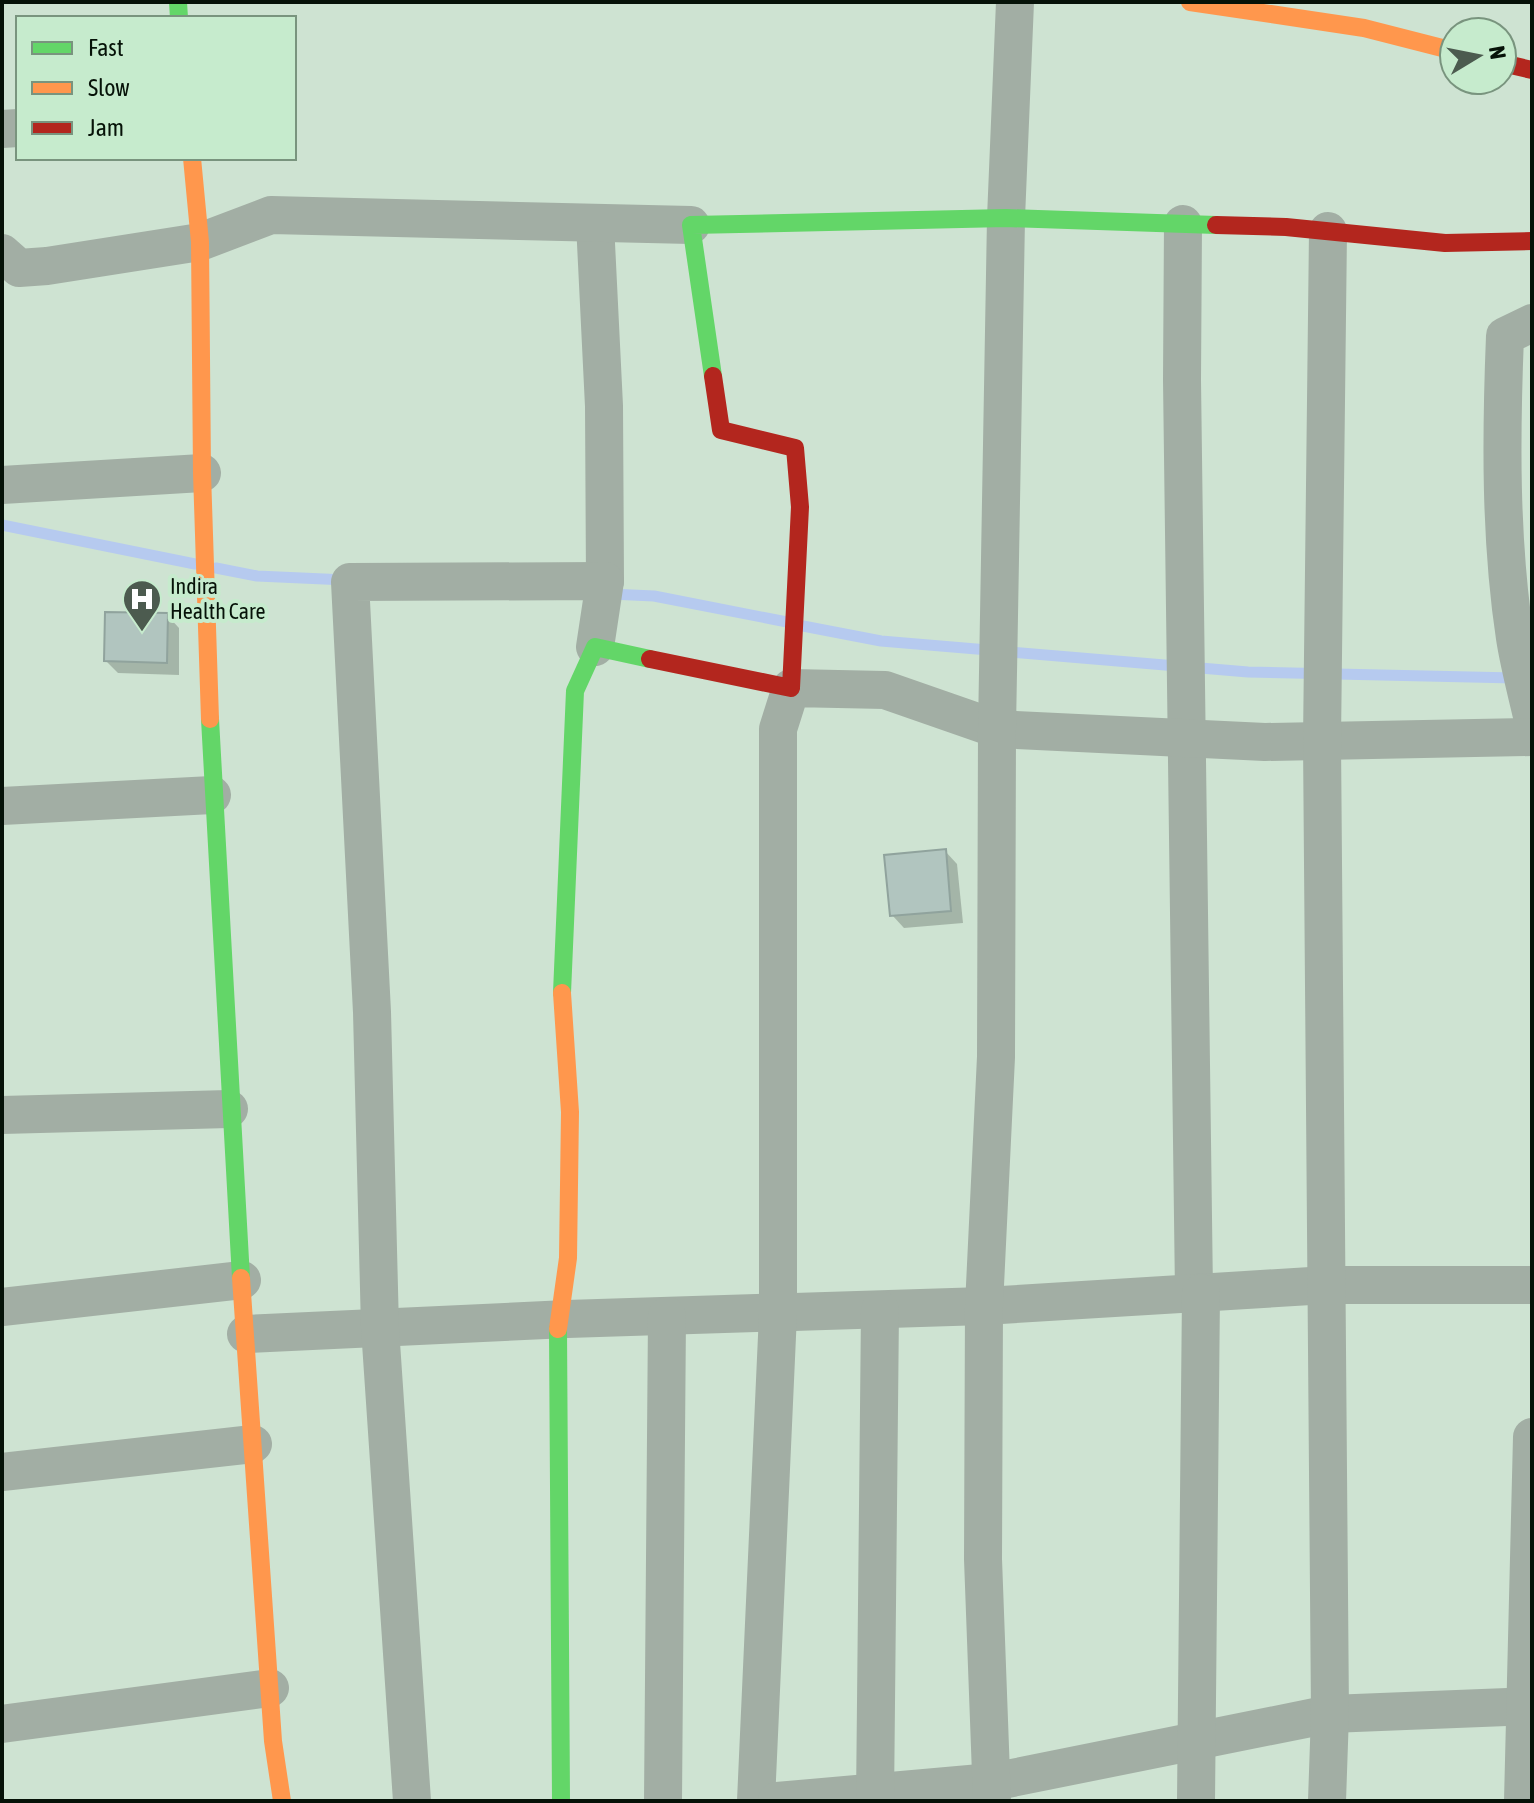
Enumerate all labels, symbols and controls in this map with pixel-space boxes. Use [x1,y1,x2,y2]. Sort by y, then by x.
legend [16,16,296,160]
north arrow [1438,16,1518,96]
text: Fast [88,34,124,61]
text: N [1484,44,1512,61]
text: Slow [88,74,130,101]
text: Jam [88,114,124,141]
place label: Indira Health Care [170,573,265,624]
hospital icon: Indira Health Care [121,578,163,633]

